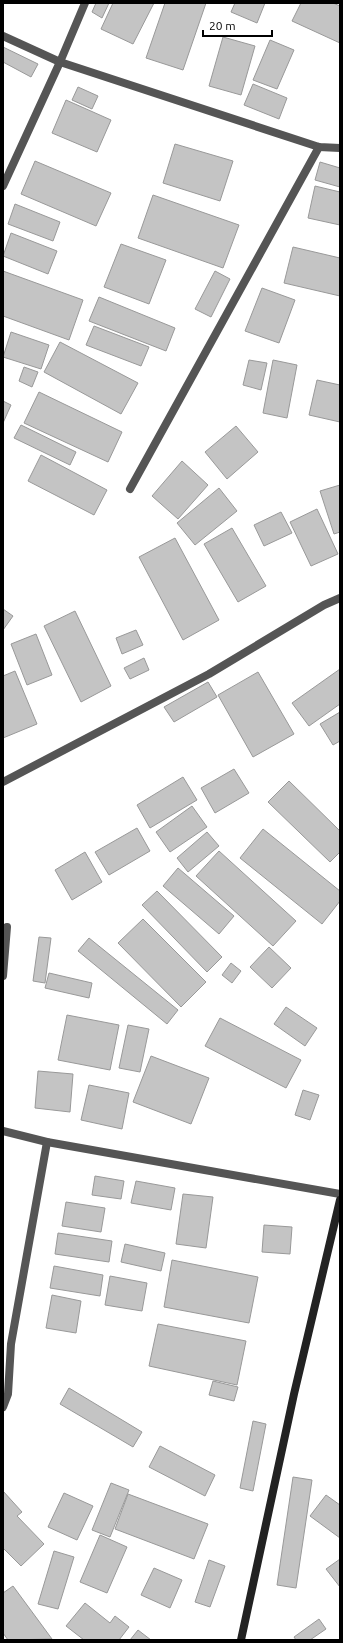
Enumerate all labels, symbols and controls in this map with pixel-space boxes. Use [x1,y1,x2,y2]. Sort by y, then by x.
scale bar [203,12,272,38]
text: 20 m [209,19,236,32]

